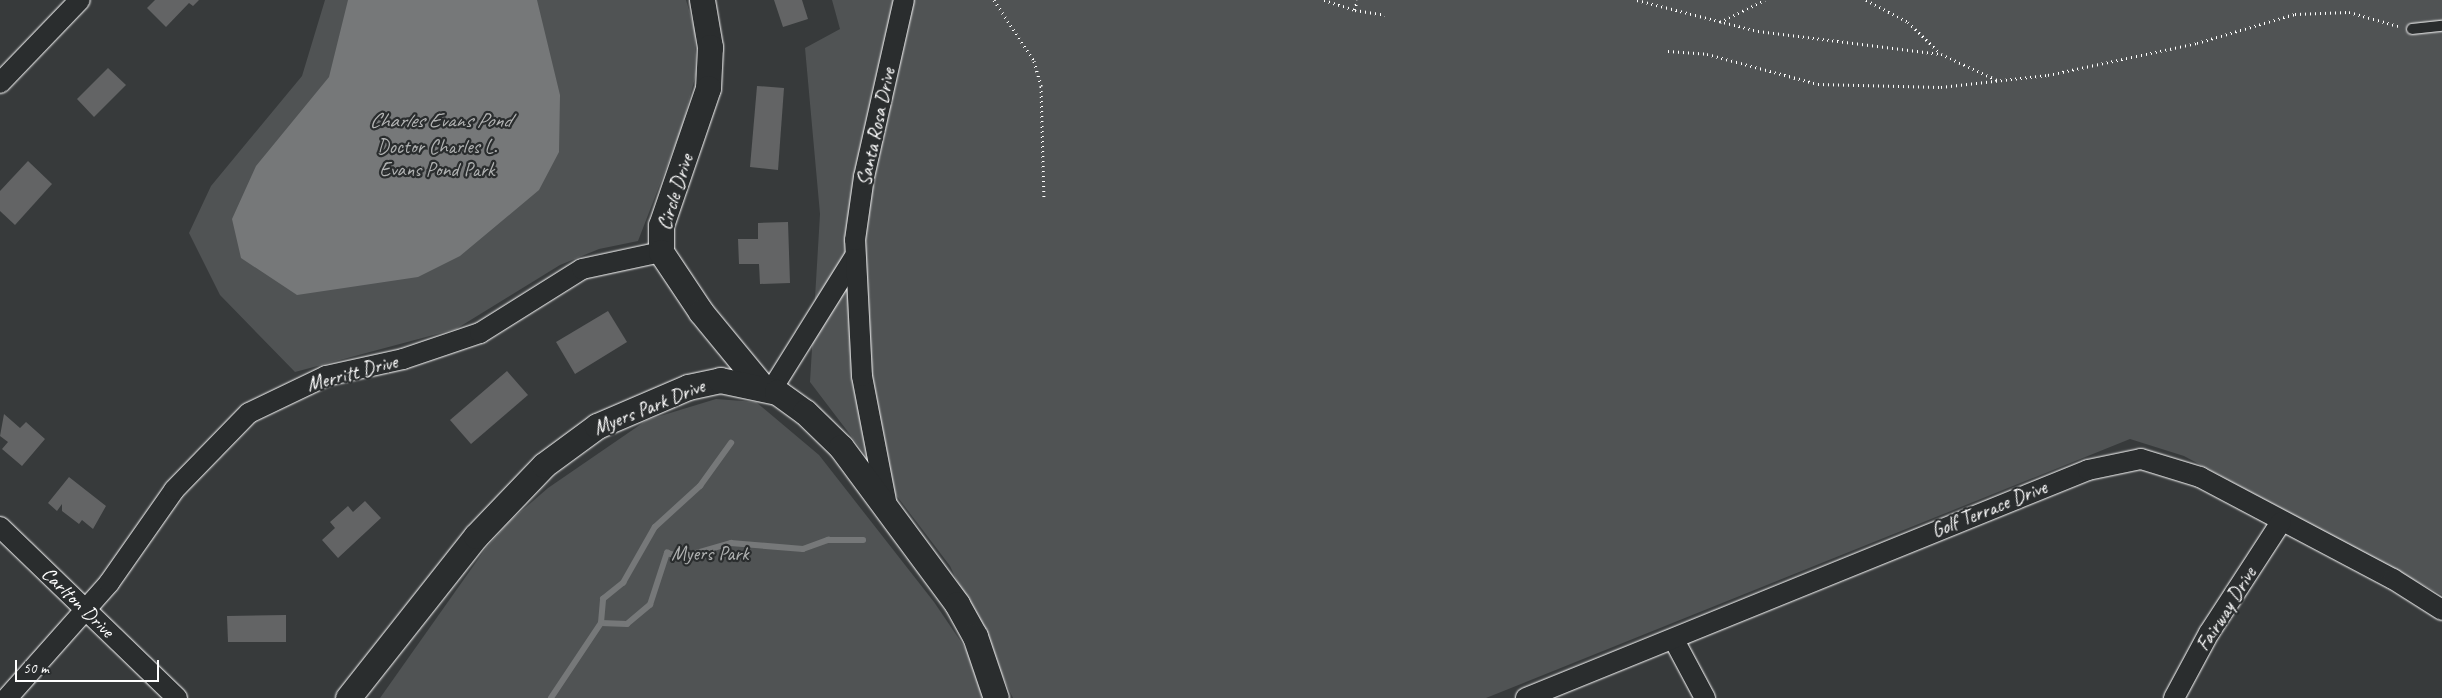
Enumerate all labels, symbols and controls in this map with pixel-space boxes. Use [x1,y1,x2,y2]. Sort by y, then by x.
street label: Santa Rosa Drive [852,66,900,188]
water label: Charles Evans Pond [369,107,511,133]
park label: Doctor Charles L. Evans Pond Park [377,134,497,181]
street label: Circle Drive [652,151,698,233]
street label: Merritt Drive [304,349,400,397]
street label: Myers Park Drive [589,374,709,440]
street label: Golf Terrace Drive [1928,475,2050,543]
park label: Myers Park [671,541,749,565]
street label: Carlton Drive [37,561,119,643]
street label: Fairway Drive [2191,563,2261,655]
scale bar [18,650,161,682]
text: 50 m [23,659,49,678]

